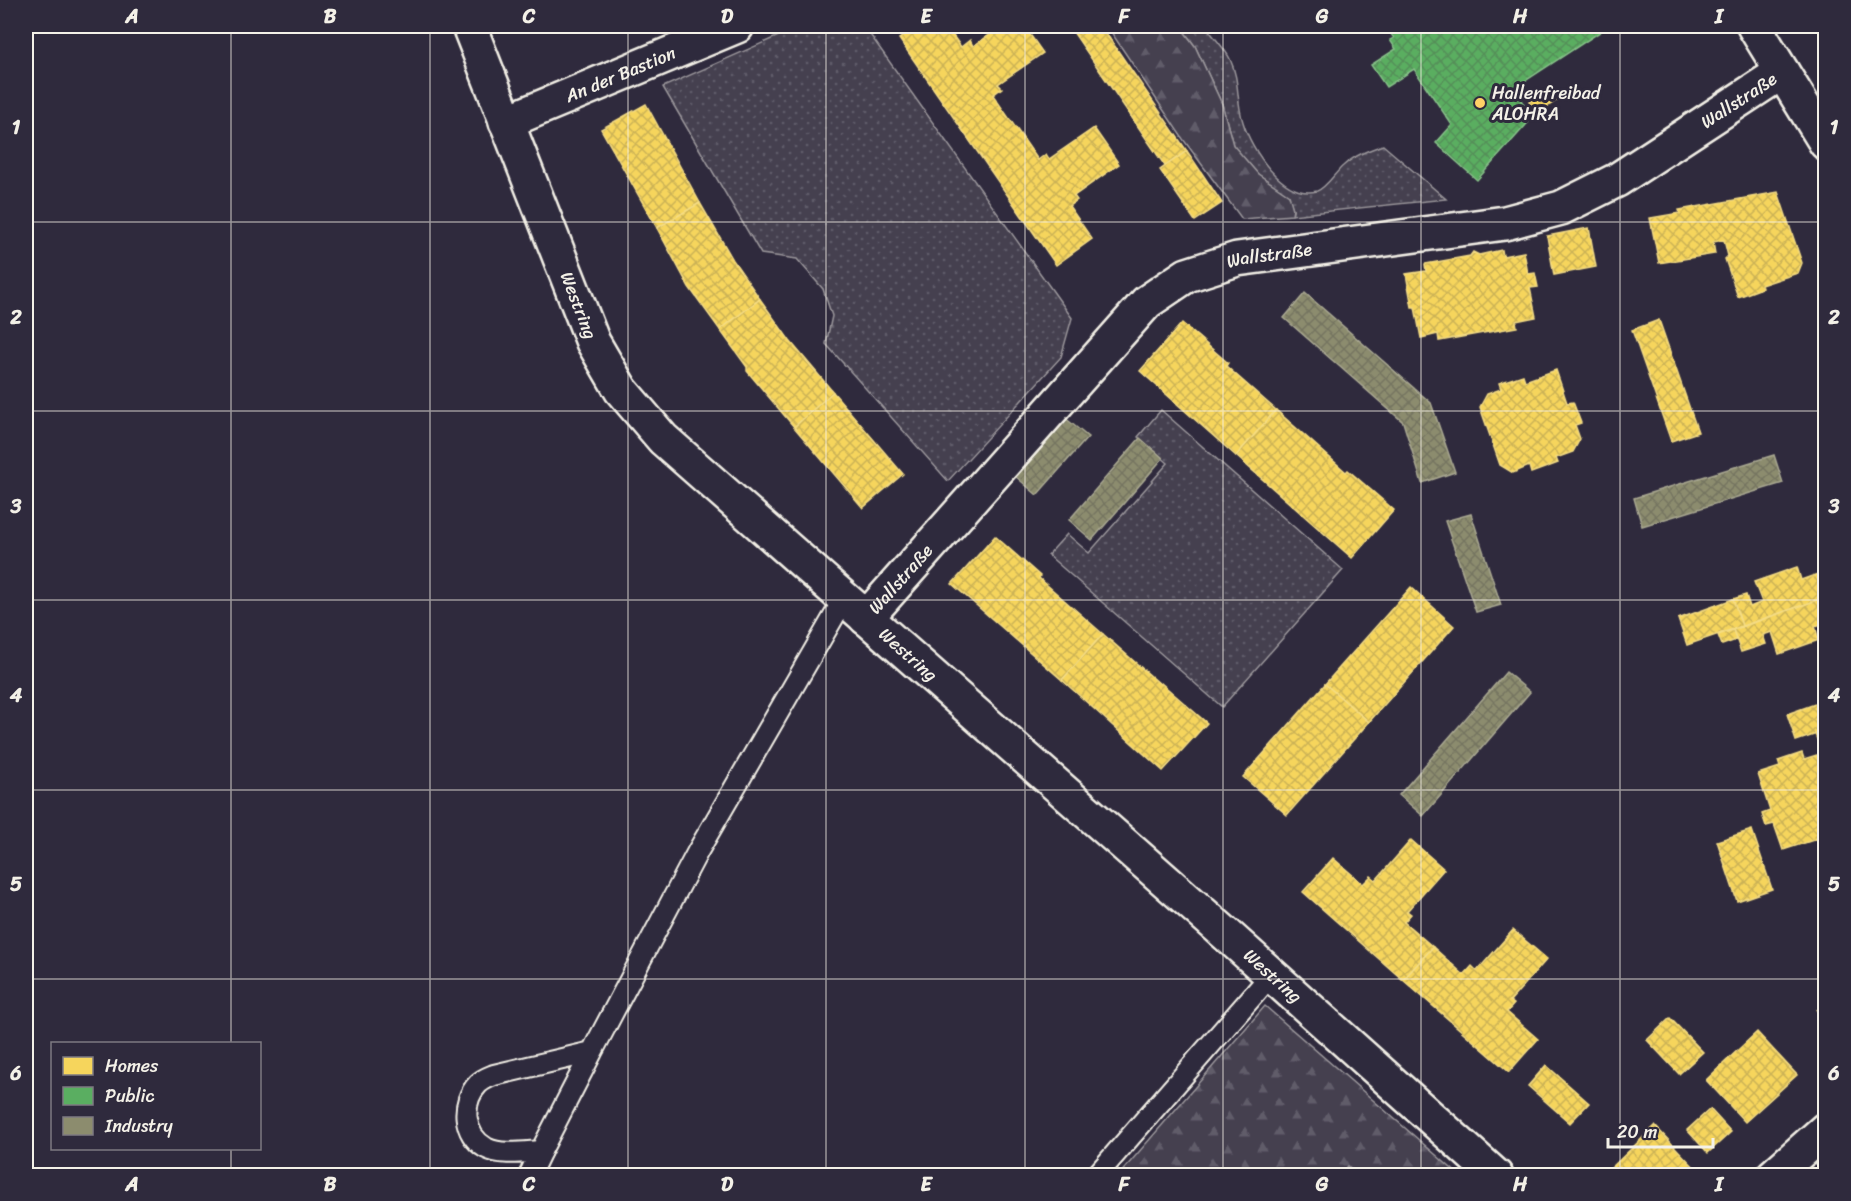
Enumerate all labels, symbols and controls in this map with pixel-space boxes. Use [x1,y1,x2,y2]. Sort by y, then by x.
text: A [124,0,139,34]
text: B [324,0,337,34]
text: C [522,0,536,34]
text: D [721,0,734,34]
text: E [920,0,933,34]
text: F [1118,0,1131,34]
text: G [1315,0,1329,34]
text: H [1512,0,1528,34]
text: I [1714,0,1725,34]
street label: An der Bastion [559,37,681,112]
street label: Wallstraße [1694,63,1784,137]
place label: Hallenfreibad ALOHRA [1491,77,1602,130]
marker: Hallenfreibad ALOHRA [1473,96,1487,110]
text: 1 [12,110,21,145]
text: 1 [1830,110,1839,145]
street label: Wallstraße [1222,233,1314,277]
street label: Westring [551,267,606,344]
text: 2 [9,300,22,335]
text: 2 [1827,300,1840,335]
text: 3 [10,489,22,524]
text: 3 [1828,489,1840,524]
street label: Wallstraße [860,536,941,622]
street label: Westring [871,619,945,690]
text: 4 [9,678,23,713]
text: 4 [1827,678,1841,713]
text: 5 [10,867,22,902]
text: 5 [1828,867,1840,902]
street label: Westring [1236,940,1310,1011]
legend [51,1042,261,1150]
text: Homes [105,1050,159,1082]
text: 6 [9,1056,22,1091]
text: 6 [1827,1056,1840,1091]
text: Public [105,1080,155,1112]
text: Industry [104,1110,174,1142]
scale bar [1608,1111,1713,1149]
text: 20 m [1617,1116,1657,1148]
text: A [124,1167,139,1201]
text: B [324,1167,337,1201]
text: C [522,1167,536,1201]
text: D [721,1167,734,1201]
text: E [920,1167,933,1201]
text: F [1118,1167,1131,1201]
text: G [1315,1167,1329,1201]
text: H [1512,1167,1528,1201]
text: I [1714,1167,1725,1201]

